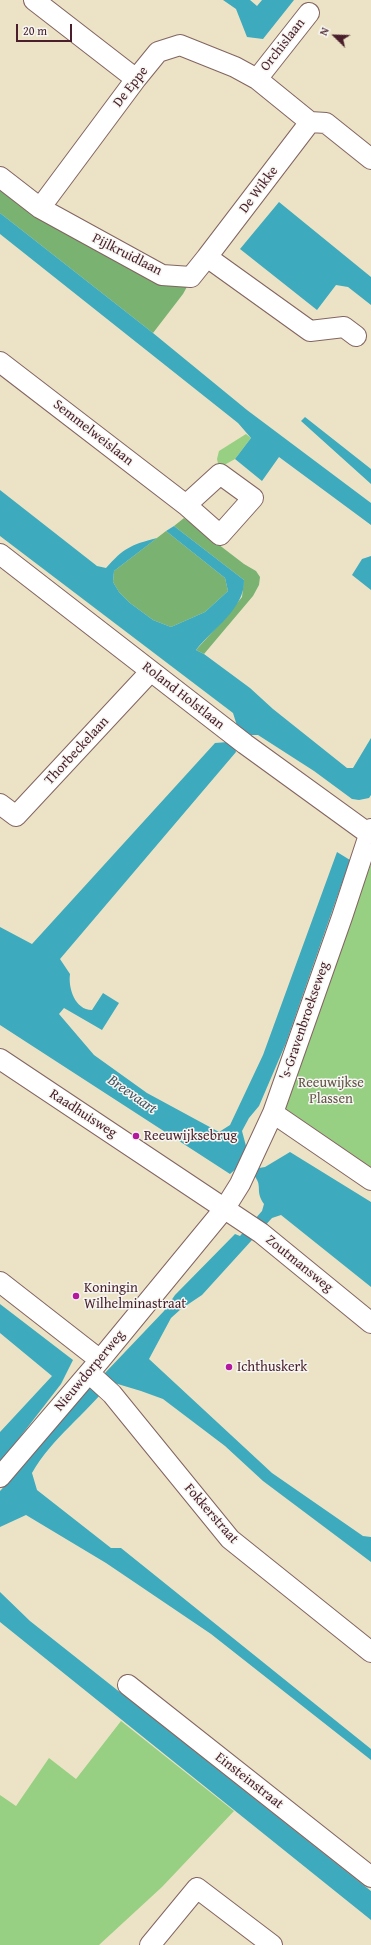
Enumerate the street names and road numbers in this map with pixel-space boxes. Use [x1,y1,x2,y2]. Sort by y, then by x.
street label: Orchislaan [257,15,309,75]
street label: De Eppe [110,63,152,111]
street label: De Wikke [236,163,282,217]
street label: Pijlkruidlaan [89,230,165,280]
street label: Semmelweislaan [49,396,137,470]
street label: Roland Holstlaan [138,659,228,733]
street label: Thorbeckelaan [41,714,113,788]
street label: 's-Gravenbroekseweg [277,960,333,1082]
street label: Raadhuisweg [46,1086,120,1142]
street label: Zoutmansweg [262,1232,336,1296]
street label: Nieuwdorperweg [51,1327,129,1415]
street label: Fokkerstraat [180,1481,242,1547]
street label: Einsteinstraat [212,1749,286,1813]

